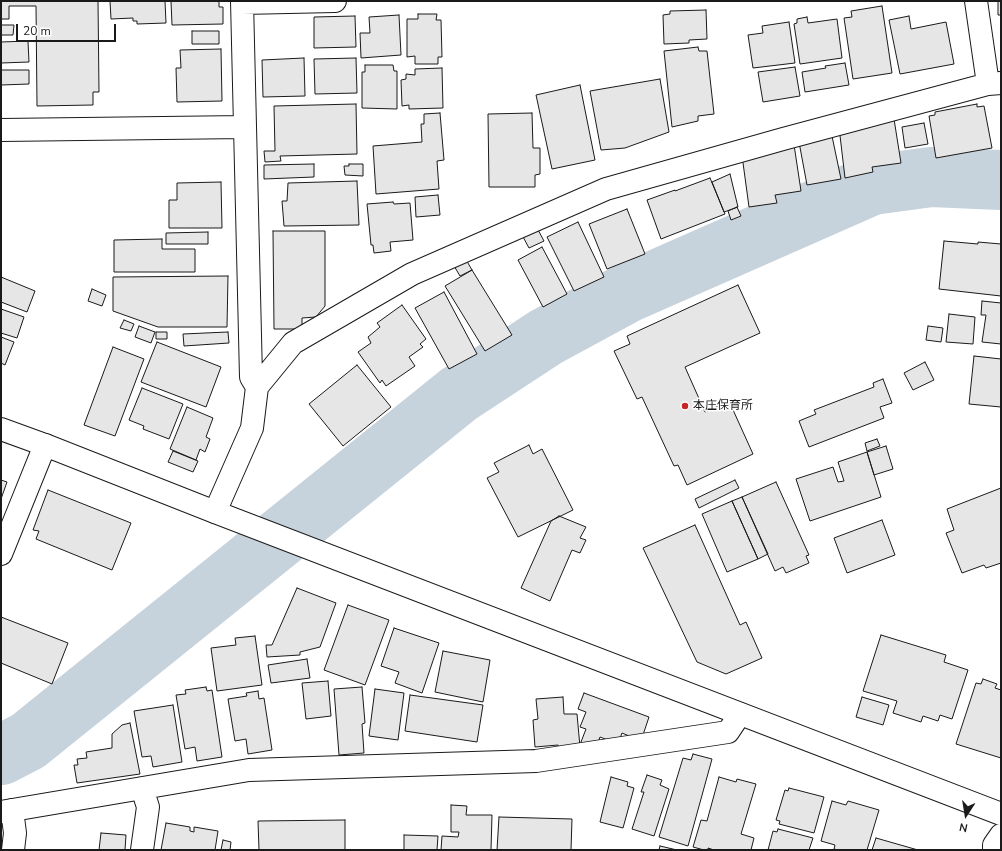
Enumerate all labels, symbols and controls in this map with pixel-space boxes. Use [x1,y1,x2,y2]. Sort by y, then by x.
scale bar [18,16,118,42]
text: 20 m [23,23,51,39]
place label: 本庄保育所 [693,399,753,413]
marker: 本庄保育所 [680,401,690,411]
north arrow [946,795,986,835]
text: N [958,819,969,835]

